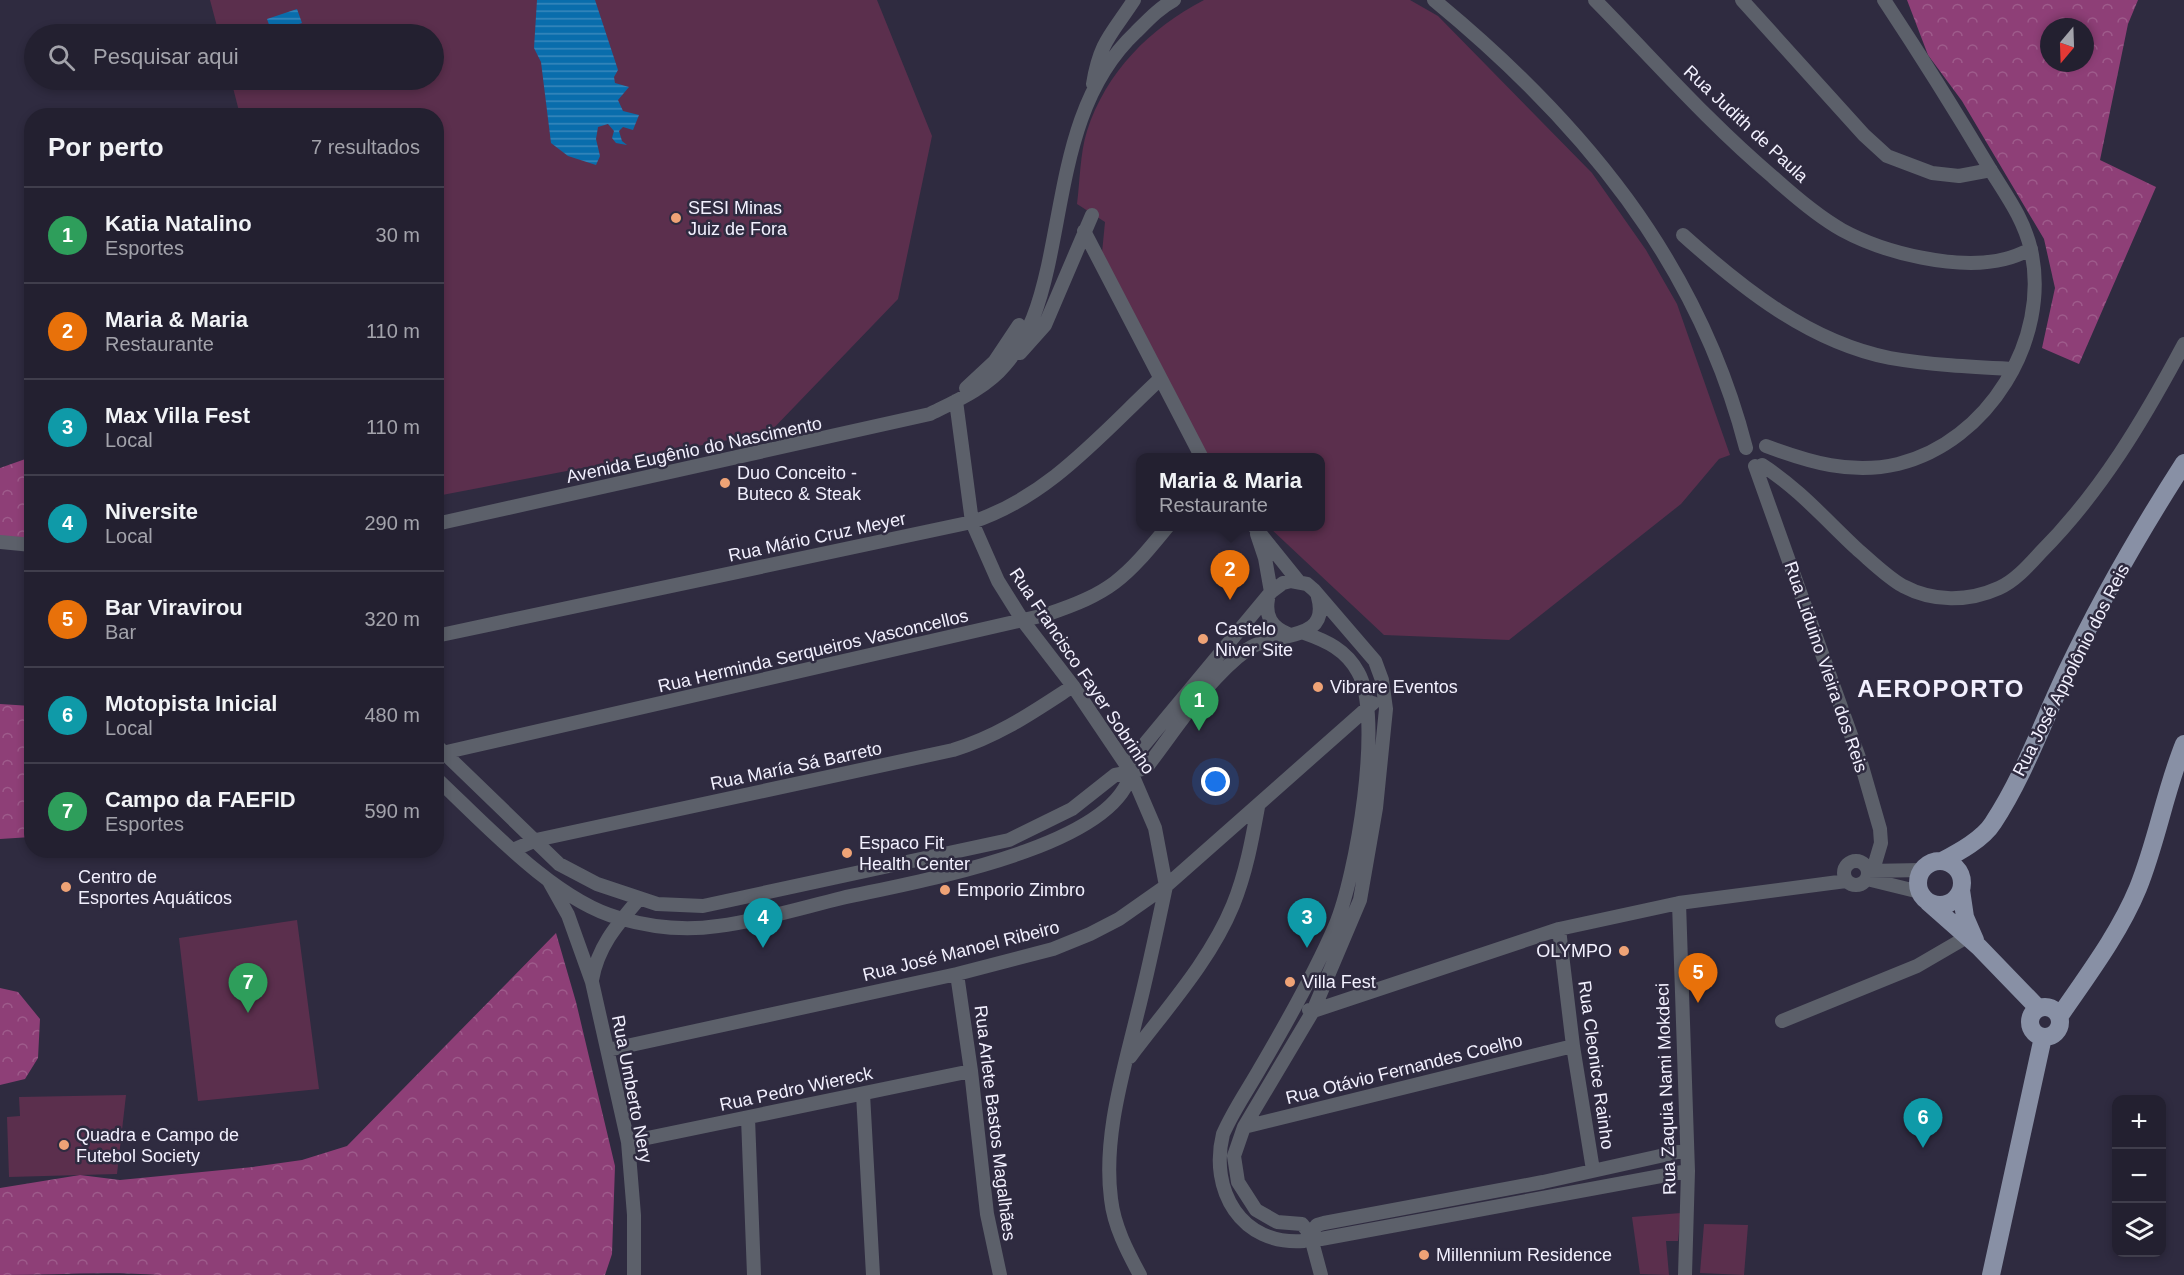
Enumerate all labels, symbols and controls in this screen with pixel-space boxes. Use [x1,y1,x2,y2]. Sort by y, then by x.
north arrow [2040,18,2094,72]
search box [24,24,444,90]
icon: search [45,41,78,74]
text: Pesquisar aqui [93,44,239,69]
street label: Rua Judith de Paula [1680,61,1813,187]
text: Por perto [48,132,164,162]
text: 7 resultados [311,136,420,158]
place label: SESI Minas Juiz de Fora [688,198,788,239]
text: Katia Natalino [105,211,252,236]
marker: SESI Minas Juiz de Fora [669,211,683,225]
text: 1 [62,224,73,246]
text: 30 m [376,224,420,246]
text: Esportes [105,237,184,259]
text: Maria & Maria [105,307,248,332]
text: 2 [62,320,73,342]
text: 110 m [366,320,420,342]
text: Restaurante [105,333,214,355]
text: Max Villa Fest [105,403,250,428]
street label: Avenida Eugênio do Nascimento [564,413,824,487]
text: 3 [62,416,73,438]
text: 110 m [366,416,420,438]
text: Local [105,429,153,451]
popup [1136,453,1325,531]
place label: Duo Conceito - Buteco & Steak [737,463,862,504]
text: Maria & Maria [1159,468,1302,493]
marker: Duo Conceito - Buteco & Steak [718,476,732,490]
text: Restaurante [1159,494,1268,516]
text: Niversite [105,499,198,524]
street label: Rua Mário Cruz Meyer [726,508,908,566]
text: 4 [62,512,73,534]
text: 290 m [364,512,420,534]
text: Local [105,525,153,547]
pin: 2 [1210,550,1250,600]
street label: Rua Liduino Vieira dos Reis [1780,559,1872,775]
street label: Rua José Appolônio dos Reis [2009,561,2133,779]
street label: Rua Francisco Fayer Sobrinho [1005,564,1159,778]
text: Bar Viravirou [105,595,243,620]
street label: Rua Herminda Serqueiros Vasconcellos [656,606,970,696]
text: 5 [62,608,73,630]
text: 320 m [364,608,420,630]
place label: Castelo Niver Site [1215,619,1293,660]
text: Bar [105,621,136,643]
marker: Castelo Niver Site [1196,632,1210,646]
district label: AEROPORTO [1857,675,2025,702]
place label: Vibrare Eventos [1330,677,1458,697]
marker: Vibrare Eventos [1311,680,1325,694]
pin: 1 [1180,682,1218,731]
text: Motopista Inicial [105,691,277,716]
text: 6 [62,704,73,726]
text: 480 m [364,704,420,726]
text: Local [105,717,153,739]
street label: Rua María Sá Barreto [708,738,884,794]
your location [1201,767,1230,796]
text: Campo da FAEFID [105,787,296,812]
text: 7 [62,800,73,822]
text: 590 m [364,800,420,822]
text: Esportes [105,813,184,835]
place label: Espaco Fit Health Center [859,833,970,874]
marker: Espaco Fit Health Center [840,846,854,860]
place label: Centro de Esportes Aquáticos [78,867,232,908]
marker: Centro de Esportes Aquáticos [59,880,73,894]
place label: Emporio Zimbro [957,880,1085,900]
marker: Emporio Zimbro [938,883,952,897]
pin: 4 [744,898,783,948]
pin: 3 [1288,898,1326,948]
street label: Rua José Manoel Ribeiro [861,917,1061,985]
place label: OLYMPO [1536,941,1612,961]
marker: OLYMPO [1617,944,1631,958]
pin: 5 [1678,954,1718,1003]
pin: 7 [228,964,268,1013]
place label: Villa Fest [1302,972,1376,992]
marker: Villa Fest [1283,975,1297,989]
street label: Rua Cleonice Rainho [1574,979,1618,1151]
street label: Rua Zaquia Nami Mokdeci [1652,983,1680,1195]
street label: Rua Arlete Bastos Magalhães [971,1004,1019,1242]
street label: Rua Umberto Nery [608,1013,656,1165]
street label: Rua Otávio Fernandes Coelho [1284,1030,1524,1108]
street label: Rua Pedro Wiereck [718,1063,875,1115]
map controls [2112,1095,2166,1257]
button: + [2112,1095,2166,1149]
pin: 6 [1904,1098,1942,1148]
place label: Quadra e Campo de Futebol Society [76,1125,239,1166]
marker: Quadra e Campo de Futebol Society [57,1138,71,1152]
button: − [2112,1149,2166,1203]
button: layers [2112,1203,2166,1257]
place label: Millennium Residence [1436,1245,1612,1265]
marker: Millennium Residence [1417,1248,1431,1262]

